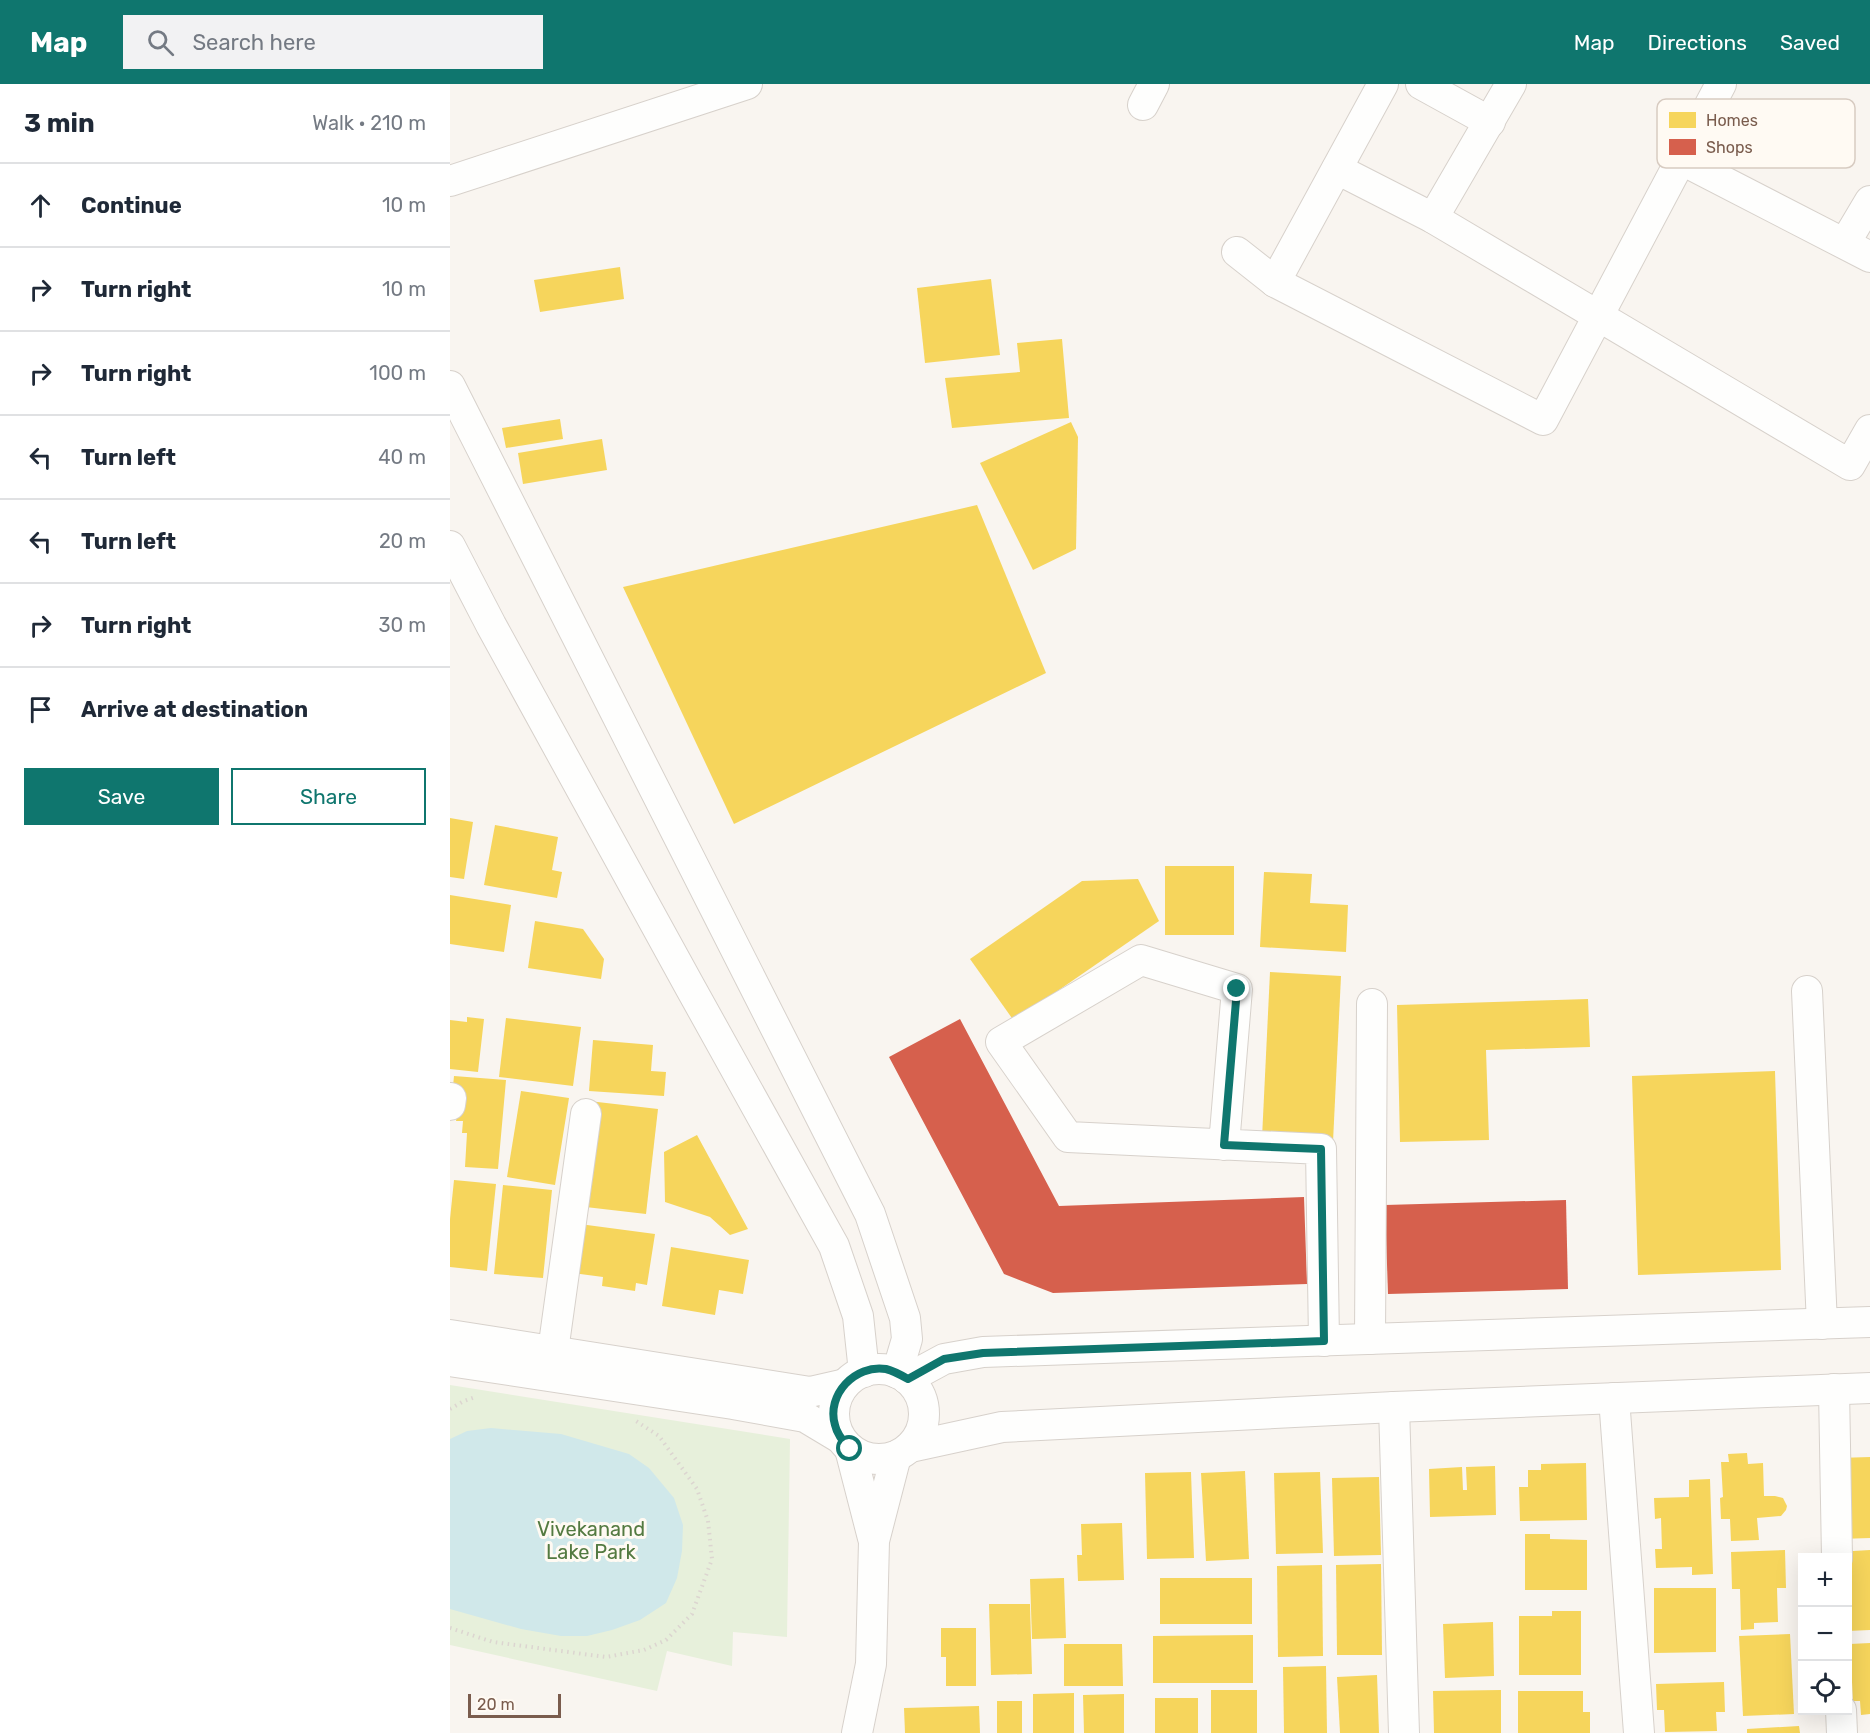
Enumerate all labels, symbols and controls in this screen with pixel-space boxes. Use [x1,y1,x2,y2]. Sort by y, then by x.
search box [123,15,543,69]
text: Map [30,26,87,59]
icon: search [144,26,177,59]
text: Search here [192,29,316,56]
text: Map [1574,30,1615,55]
text: Directions [1648,30,1747,55]
text: Saved [1780,30,1840,55]
legend [1657,99,1855,168]
text: 3 min [24,108,95,139]
text: Walk · 210 m [312,111,426,135]
text: Homes [1706,111,1758,130]
text: Shops [1706,138,1753,157]
icon: ahead [24,189,57,222]
text: Continue [81,192,182,219]
text: 10 m [382,193,426,217]
icon: right [24,273,57,306]
text: Turn right [81,276,191,303]
text: 10 m [382,277,426,301]
icon: right [24,357,57,390]
text: Turn right [81,360,191,387]
text: 100 m [369,361,426,385]
icon: left [24,441,57,474]
text: Turn left [81,444,176,471]
text: 40 m [378,445,426,469]
icon: left [24,525,57,558]
text: Turn left [81,528,176,555]
text: 20 m [379,529,426,553]
icon: right [24,609,57,642]
text: Turn right [81,612,191,639]
text: 30 m [379,613,426,637]
icon: arrive [24,693,57,726]
text: Arrive at destination [81,696,308,723]
button: Save [24,768,219,825]
button: Share [231,768,426,825]
route end [1223,975,1249,1001]
route start [836,1435,862,1461]
park label: Vivekanand Lake Park [537,1517,645,1564]
map controls [1798,1553,1852,1715]
button: + [1798,1553,1852,1607]
button: − [1798,1607,1852,1661]
button: locate [1798,1661,1852,1715]
scale bar [468,1691,561,1718]
text: 20 m [477,1695,515,1714]

